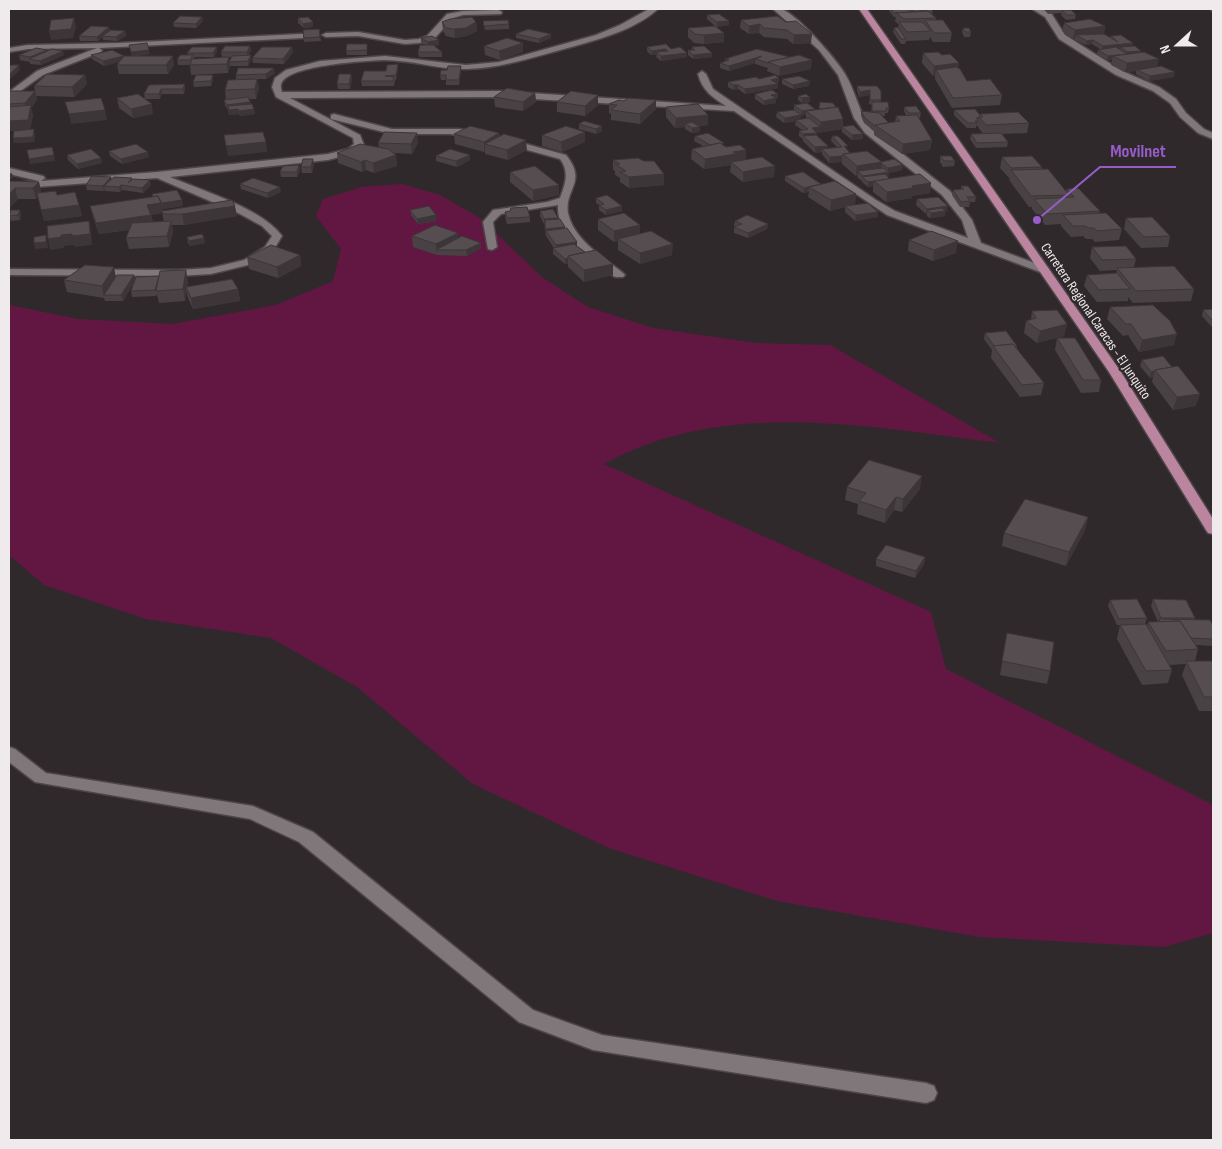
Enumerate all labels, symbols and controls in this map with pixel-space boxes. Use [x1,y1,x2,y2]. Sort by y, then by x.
north arrow [1152,20,1202,70]
text: N [1156,43,1175,56]
callout: Movilnet [1100,134,1176,167]
text: Movilnet [1110,141,1166,162]
street label: Carretera Regional Caracas - El Junquito [1037,240,1155,403]

